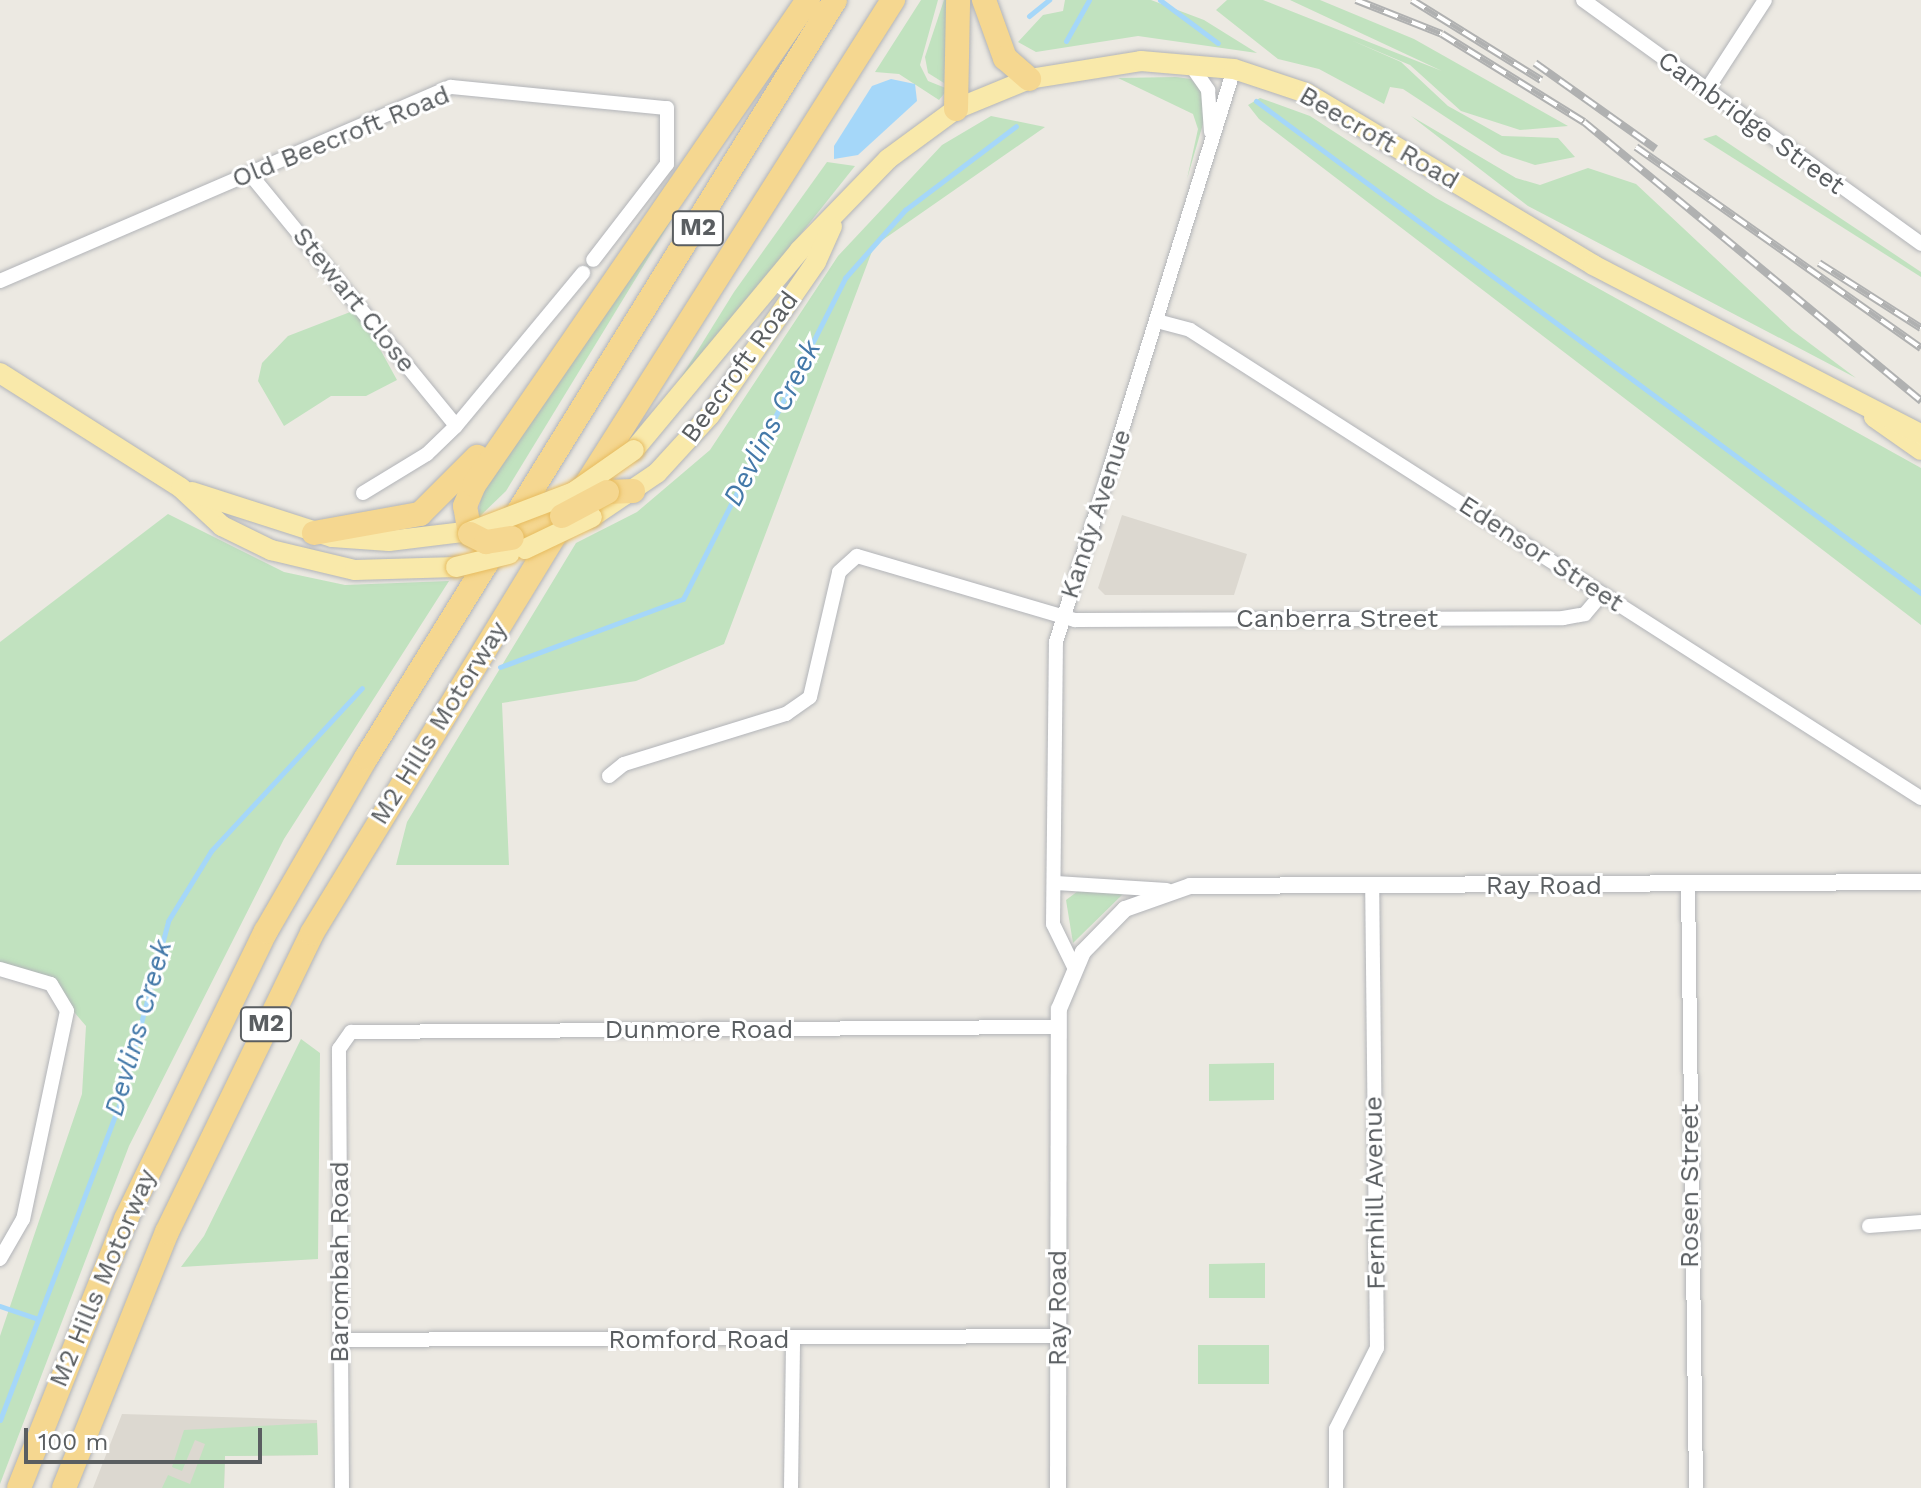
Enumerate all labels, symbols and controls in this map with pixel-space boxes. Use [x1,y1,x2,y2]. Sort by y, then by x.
street label: Cambridge Street [1651,45,1851,201]
street label: Old Beecroft Road [228,79,454,195]
street label: Beecroft Road [1294,80,1464,196]
road number: M2 [670,208,726,248]
street label: Stewart Close [286,221,422,379]
street label: Beecroft Road [675,285,805,449]
water label: Devlins Creek [716,334,828,512]
street label: Kandy Avenue [1054,425,1138,603]
street label: Edensor Street [1453,489,1629,619]
street label: Canberra Street [1236,603,1438,635]
street label: M2 Hills Motorway [364,616,514,830]
street label: Ray Road [1486,870,1602,902]
water label: Devlins Creek [97,936,179,1120]
road number: M2 [238,1004,294,1044]
street label: Dunmore Road [605,1014,793,1046]
street label: Fernhill Avenue [1358,1095,1392,1291]
street label: Rosen Street [1674,1104,1706,1268]
street label: Barombah Road [324,1161,356,1363]
street label: M2 Hills Motorway [43,1164,163,1392]
street label: Ray Road [1042,1250,1074,1366]
street label: Romford Road [608,1324,790,1356]
scale bar [28,1412,266,1462]
text: 100 m [38,1428,108,1456]

